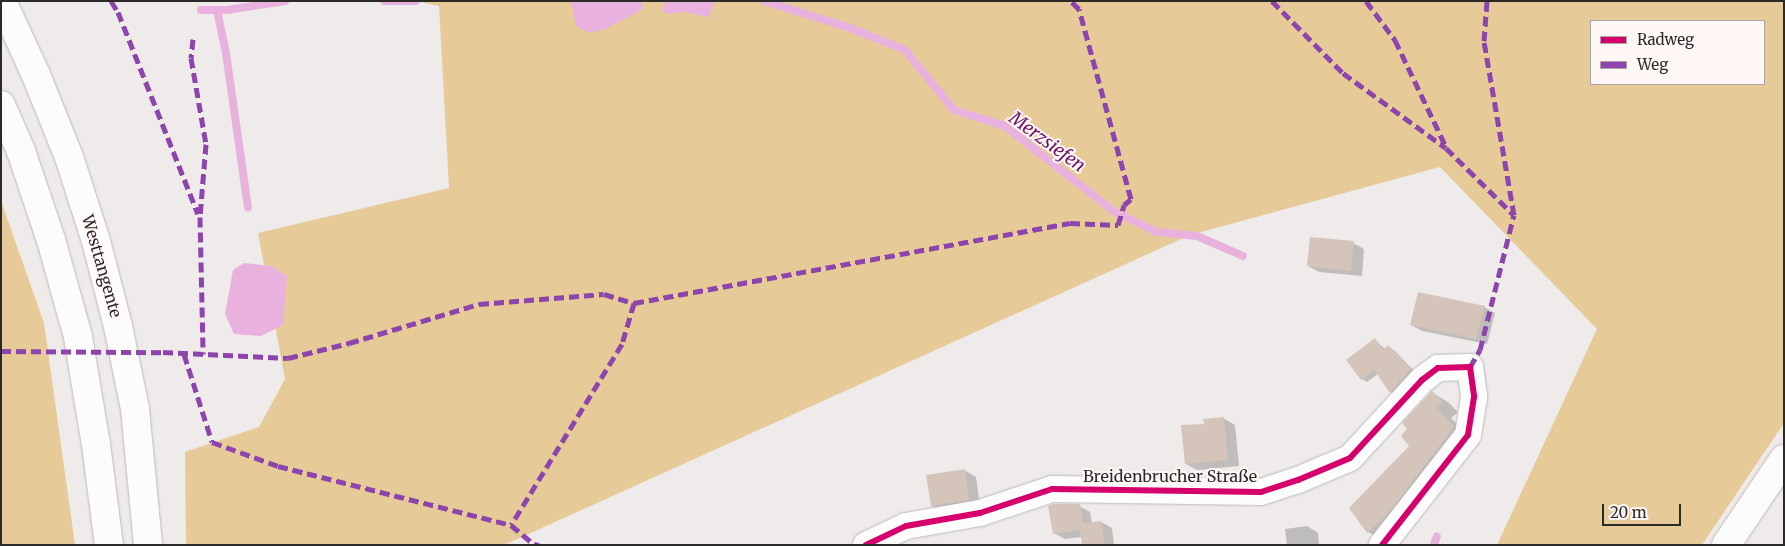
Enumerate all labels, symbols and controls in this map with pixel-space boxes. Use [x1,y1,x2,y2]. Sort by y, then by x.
legend [1590,20,1765,85]
text: Radweg [1637,30,1694,49]
text: Weg [1637,55,1668,74]
water label: Merzsiefen [1005,107,1089,177]
street label: Westtangente [78,213,126,319]
street label: Breidenbrucher Straße [1083,466,1257,486]
scale bar [1605,494,1684,526]
text: 20 m [1610,503,1647,522]

